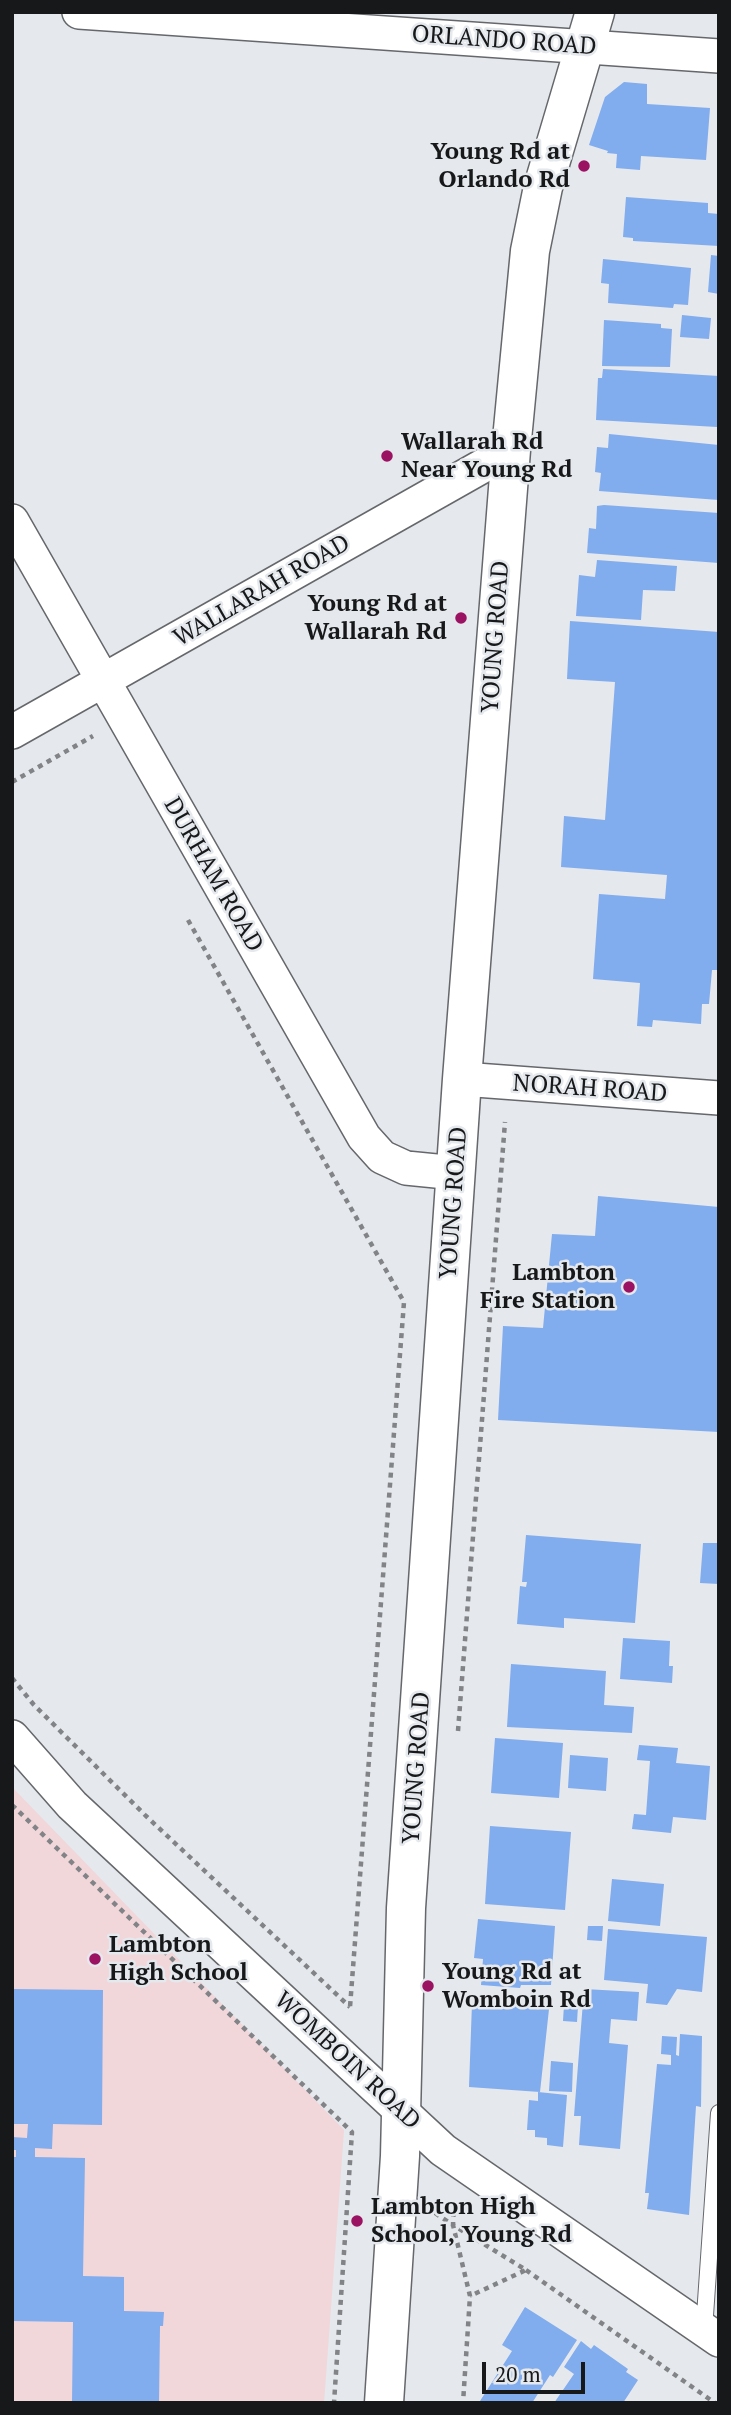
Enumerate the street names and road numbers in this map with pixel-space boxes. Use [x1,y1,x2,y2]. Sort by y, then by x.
street label: ORLANDO ROAD [411,20,597,62]
street label: WALLARAH ROAD [169,529,355,653]
street label: YOUNG ROAD [476,560,516,714]
street label: DURHAM ROAD [157,793,269,957]
street label: NORAH ROAD [512,1069,668,1109]
street label: YOUNG ROAD [434,1126,474,1280]
street label: YOUNG ROAD [397,1691,437,1845]
street label: WOMBOIN ROAD [268,1986,426,2136]

